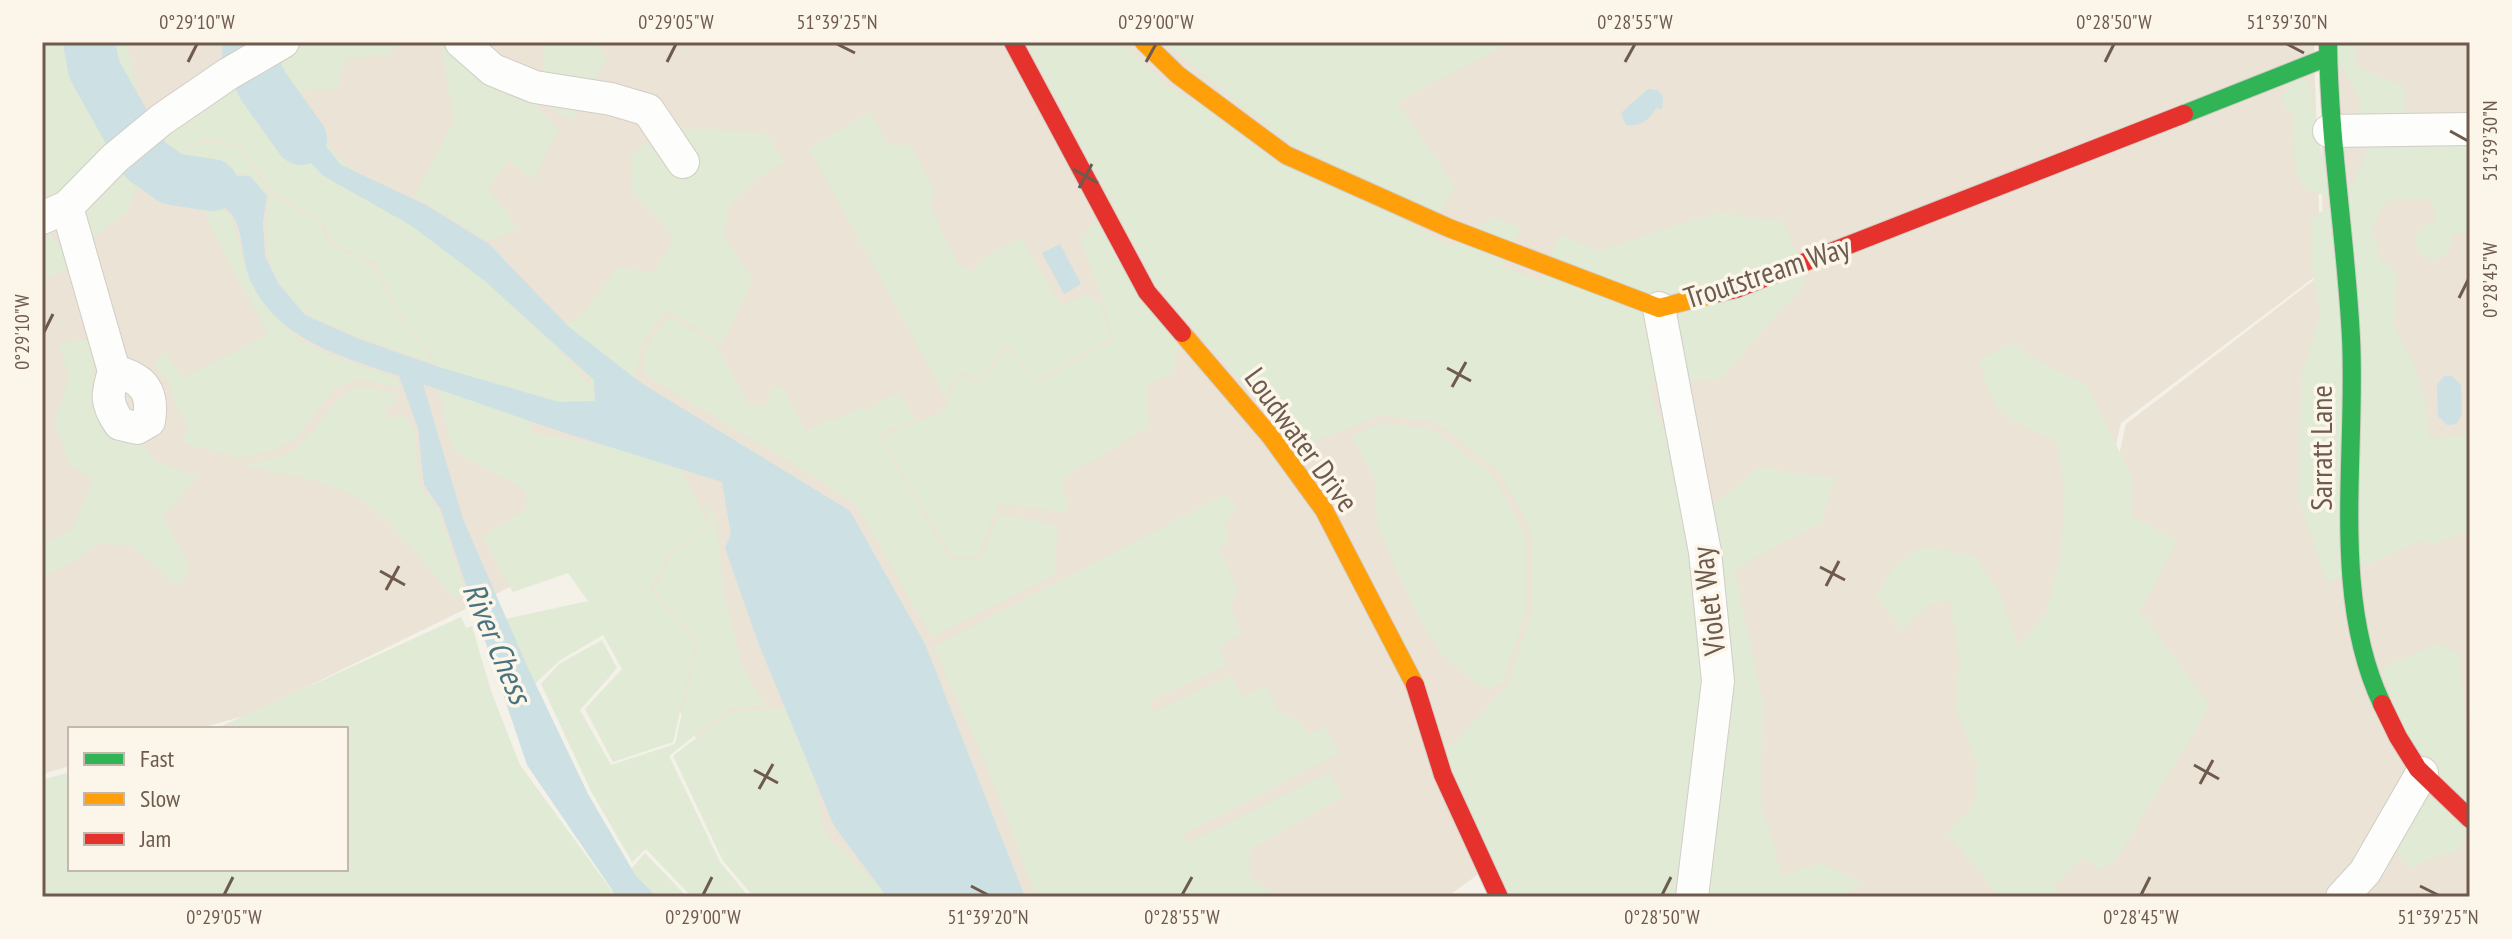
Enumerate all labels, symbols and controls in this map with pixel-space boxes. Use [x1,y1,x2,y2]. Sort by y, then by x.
text: 0°29'10"W [159,9,235,35]
text: 0°29'05"W [638,9,714,35]
text: 51°39'25"N [797,9,877,35]
text: 0°29'00"W [1118,9,1194,35]
text: 0°28'55"W [1597,9,1673,35]
text: 0°28'50"W [2076,9,2152,35]
text: 51°39'30"N [2247,9,2327,35]
text: 51°39'30"N [2477,101,2503,181]
street label: Troutstream Way [1679,226,1855,317]
text: 0°28'45"W [2477,242,2503,318]
text: 0°29'10"W [9,294,35,370]
street label: Loudwater Drive [1237,359,1368,519]
street label: Sarratt Lane [2301,385,2340,511]
street label: Violet Way [1681,544,1734,659]
water label: River Chess [454,576,543,712]
legend [68,727,348,871]
text: Fast [140,743,175,774]
text: Slow [140,783,181,814]
text: Jam [139,823,171,854]
text: 0°29'05"W [186,904,262,930]
text: 0°29'00"W [665,904,741,930]
text: 51°39'20"N [948,904,1028,930]
text: 0°28'55"W [1144,904,1220,930]
text: 0°28'50"W [1624,904,1700,930]
text: 0°28'45"W [2103,904,2179,930]
text: 51°39'25"N [2398,904,2478,930]

